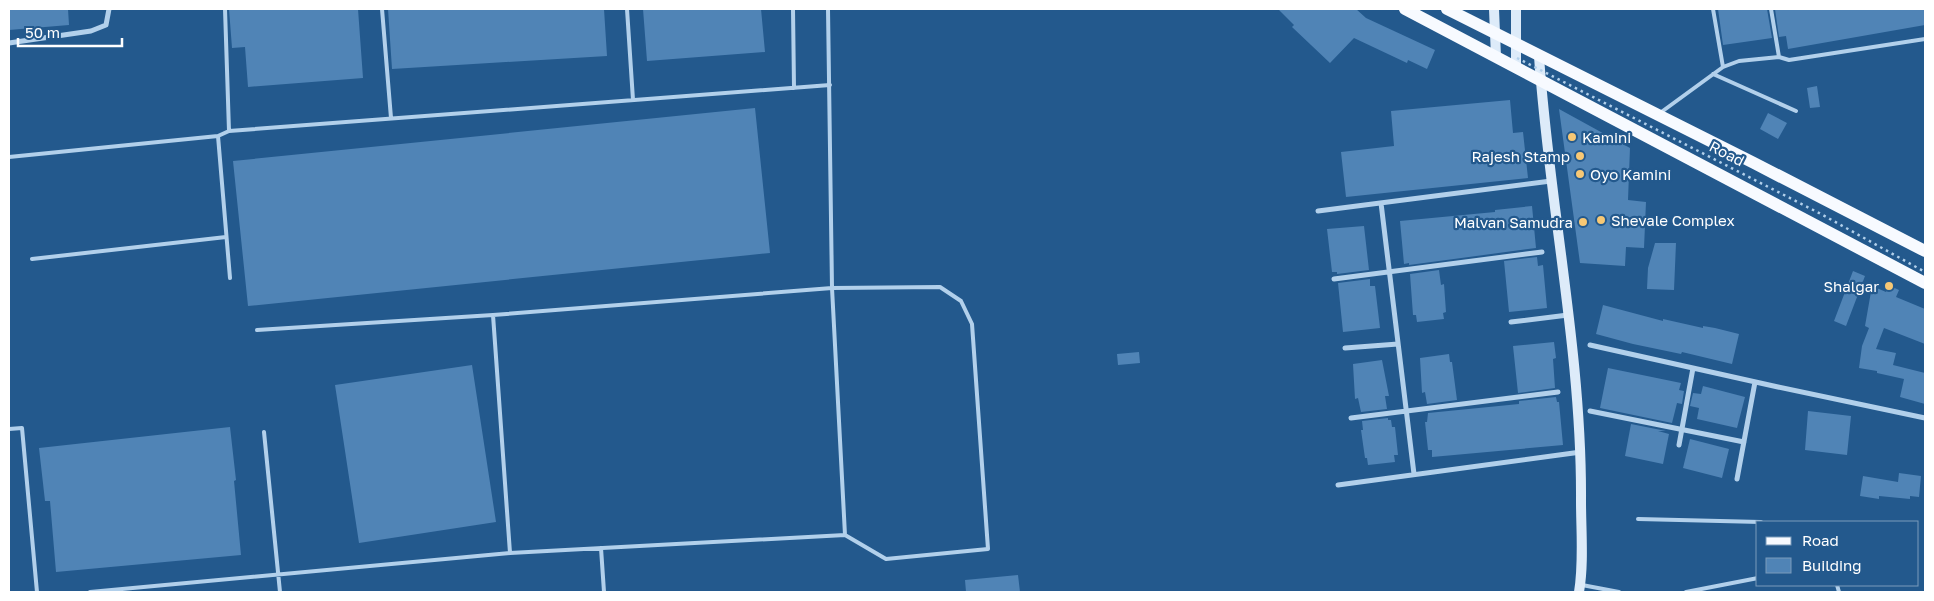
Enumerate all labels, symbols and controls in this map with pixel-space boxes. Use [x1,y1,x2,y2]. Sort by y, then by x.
scale bar [18,15,121,47]
text: 50 m [25,23,60,41]
place label: Kamini [1582,128,1631,146]
marker: Kamini [1566,131,1578,143]
street label: Road [1707,137,1747,169]
place label: Rajesh Stamp [1472,147,1570,165]
marker: Rajesh Stamp [1574,150,1586,162]
place label: Oyo Kamini [1590,165,1671,183]
marker: Oyo Kamini [1574,168,1586,180]
place label: Shevale Complex [1611,211,1735,229]
place label: Malvan Samudra [1454,213,1573,231]
marker: Shevale Complex [1595,214,1607,226]
marker: Malvan Samudra [1577,216,1589,228]
place label: Shalgar [1823,277,1879,295]
marker: Shalgar [1883,280,1895,292]
legend [1756,521,1919,586]
text: Road [1802,531,1839,549]
text: Building [1802,556,1862,574]

